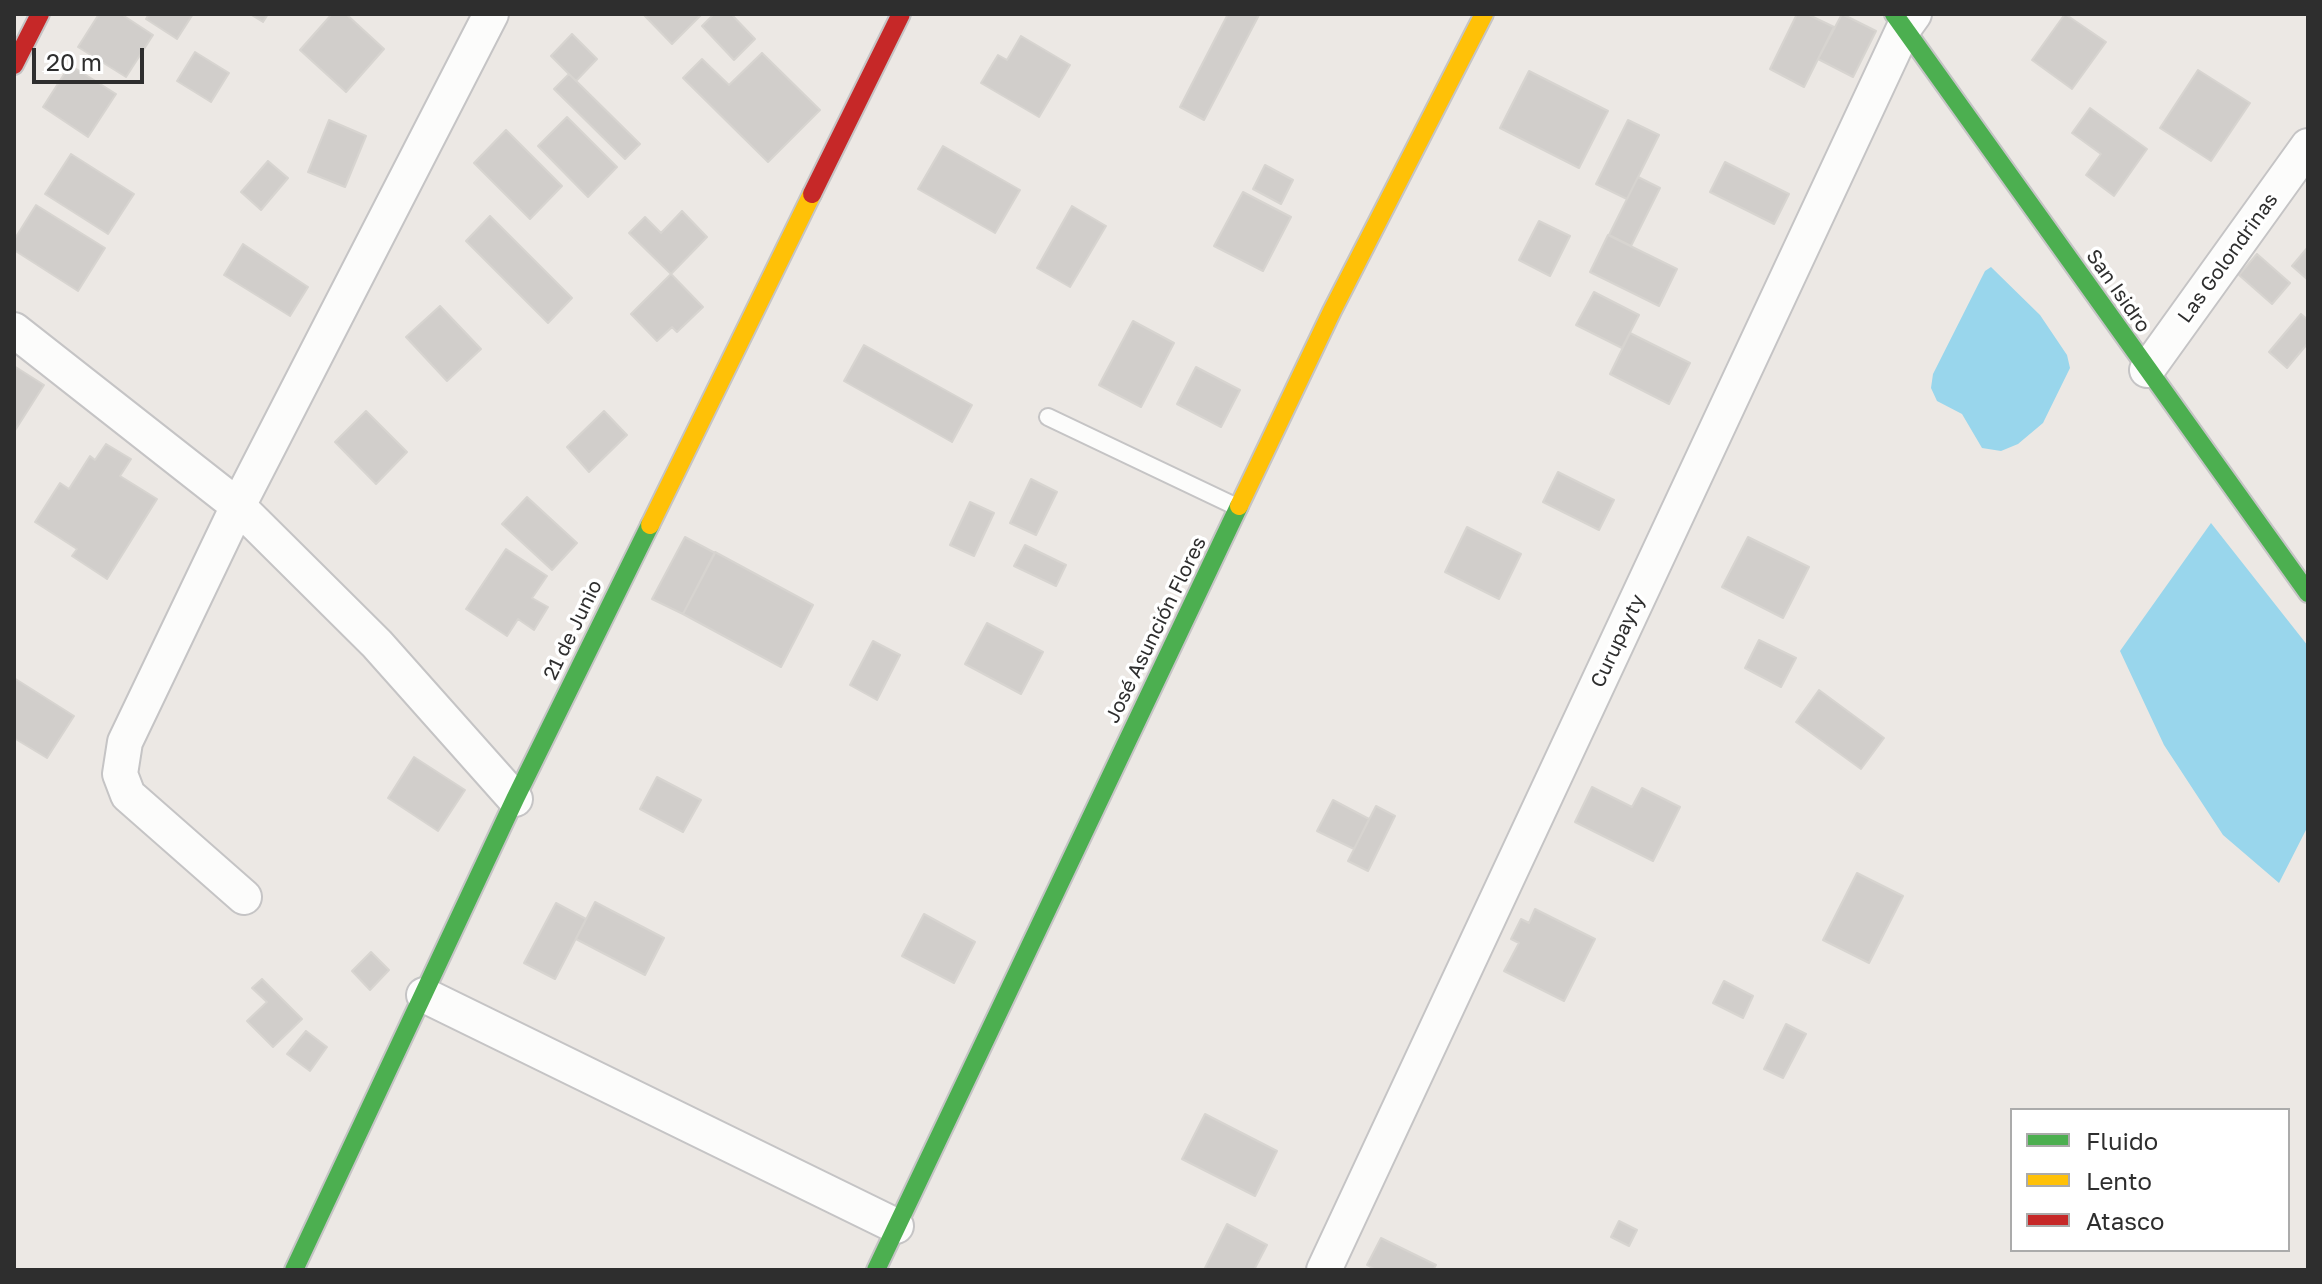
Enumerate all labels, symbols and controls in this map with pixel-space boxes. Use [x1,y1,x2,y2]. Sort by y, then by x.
scale bar [36,32,148,82]
text: 20 m [46,47,102,76]
street label: Las Golondrinas [2173,188,2283,328]
street label: San Isidro [2081,245,2155,337]
street label: José Asunción Flores [1100,533,1212,727]
street label: 21 de Junio [539,576,607,684]
street label: Curupayty [1586,591,1650,691]
legend [2010,1108,2290,1252]
text: Fluido [2086,1126,2158,1155]
text: Lento [2086,1166,2152,1195]
text: Atasco [2086,1206,2164,1235]

